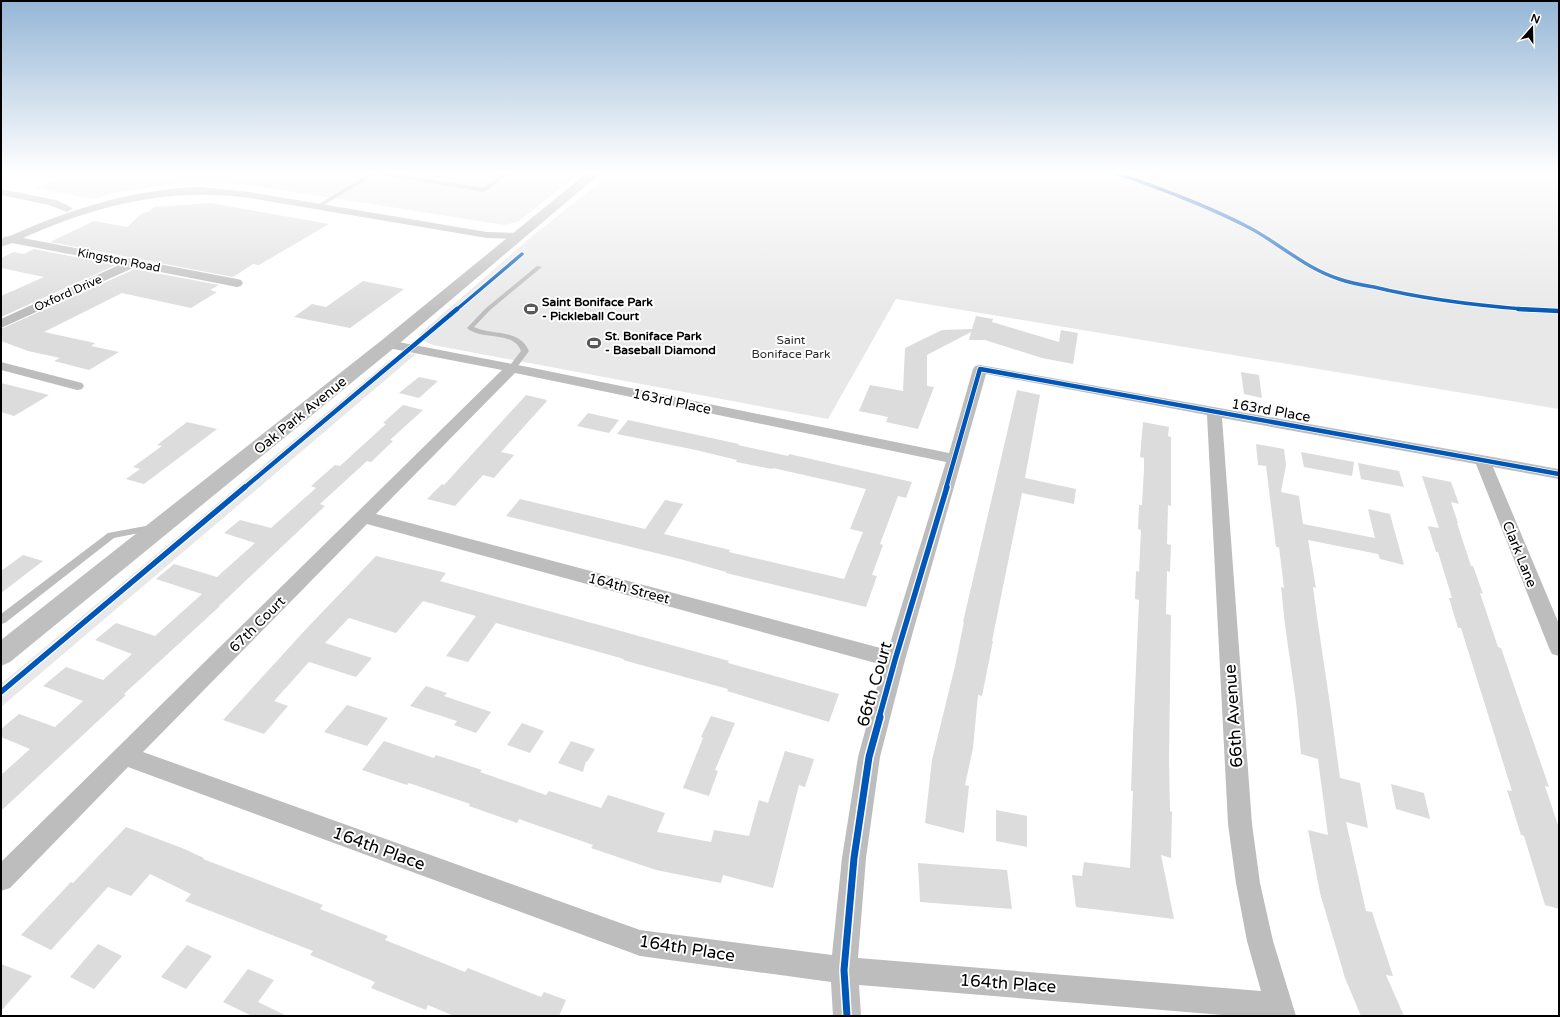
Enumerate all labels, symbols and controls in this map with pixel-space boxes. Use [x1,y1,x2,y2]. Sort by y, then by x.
north arrow [1512,8,1552,48]
text: N [1529,11,1542,27]
street label: Kingston Road [76,245,162,275]
street label: Oxford Drive [32,272,104,314]
place label: Saint Boniface Park - Pickleball Court [542,295,653,323]
sports icon: Saint Boniface Park - Pickleball Court [523,301,539,317]
place label: St. Boniface Park - Baseball Diamond [605,329,716,357]
park label: Saint Boniface Park [752,333,831,361]
sports icon: St. Boniface Park - Baseball Diamond [586,335,602,351]
street label: Oak Park Avenue [251,373,350,458]
street label: 163rd Place [631,385,713,418]
street label: 163rd Place [1230,395,1312,426]
street label: Clark Lane [1499,519,1541,590]
street label: 164th Street [586,569,672,608]
street label: 67th Court [226,592,289,656]
street label: 66th Court [852,639,897,729]
street label: 66th Avenue [1219,664,1248,768]
street label: 164th Place [330,822,428,875]
street label: 164th Place [637,931,736,966]
street label: 164th Place [959,970,1057,997]

